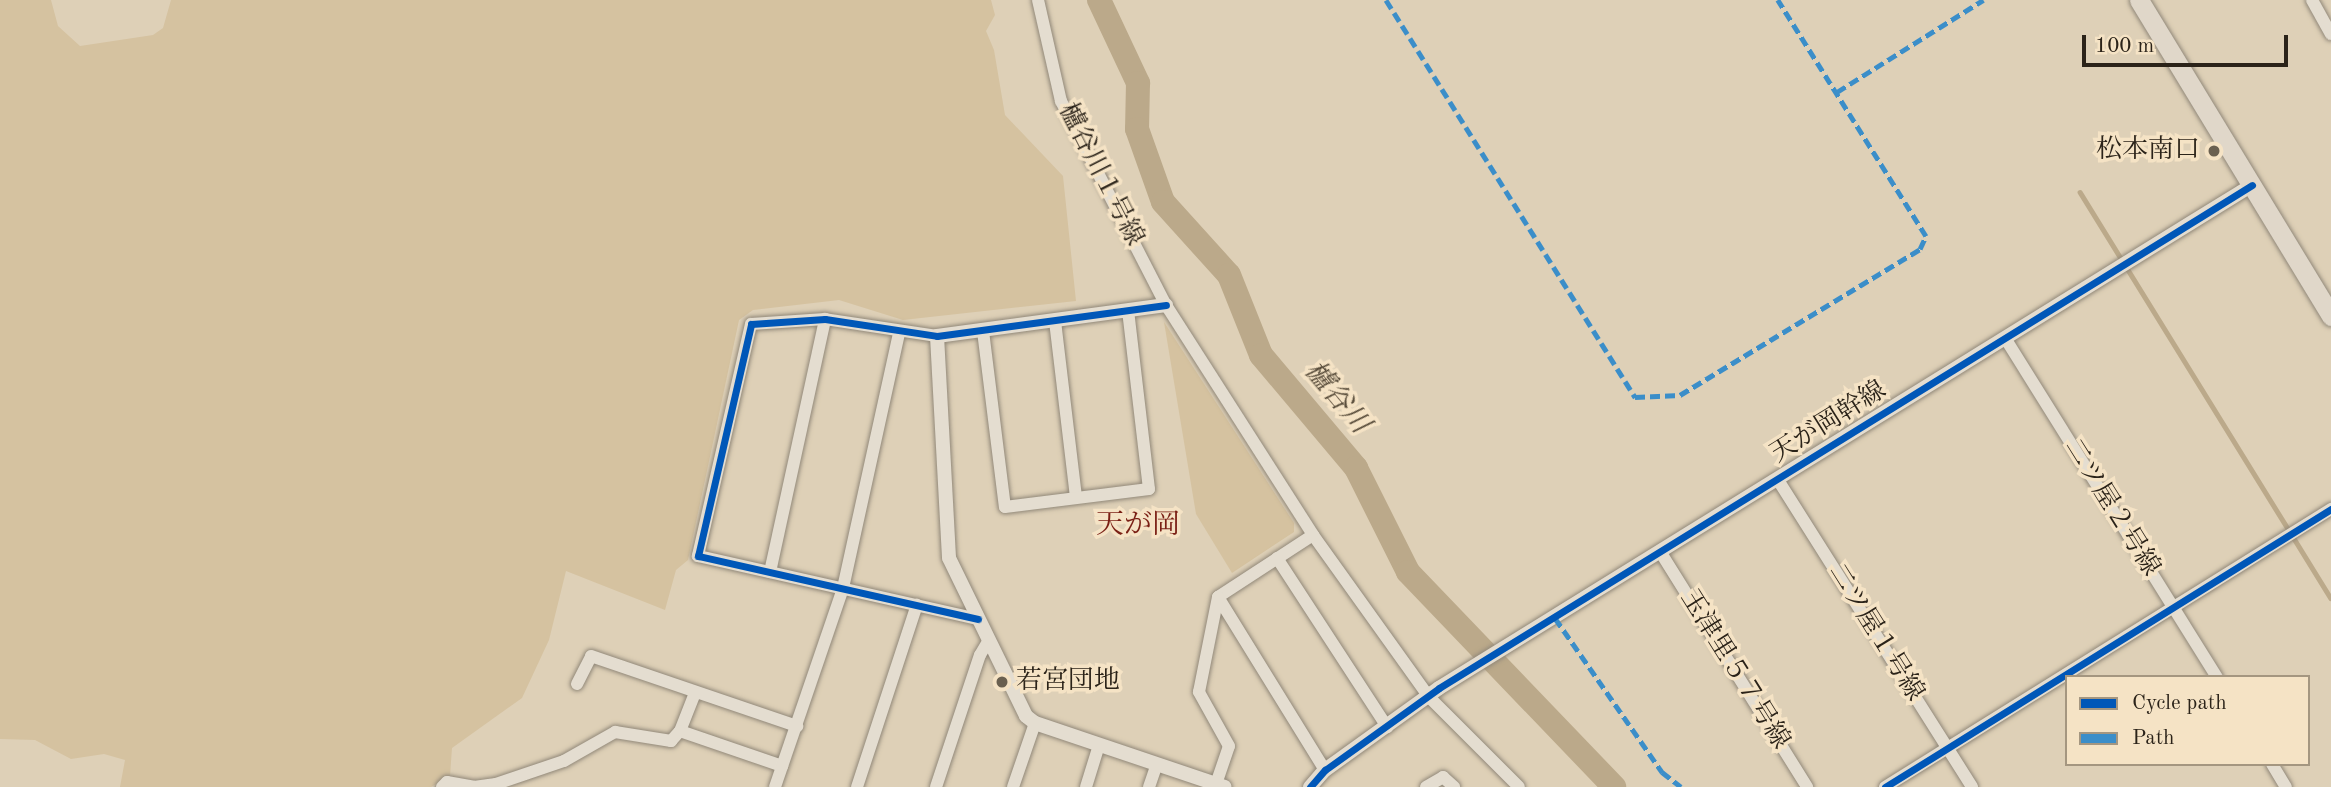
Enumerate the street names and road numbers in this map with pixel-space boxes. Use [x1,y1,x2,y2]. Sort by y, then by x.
street label: 櫨谷川１号線 [1051,98,1149,252]
street label: 天が岡幹線 [1766,375,1892,471]
street label: 二ツ屋２号線 [2056,434,2166,582]
street label: 二ツ屋１号線 [1820,559,1930,707]
street label: 玉津里５７号線 [1673,585,1795,755]

